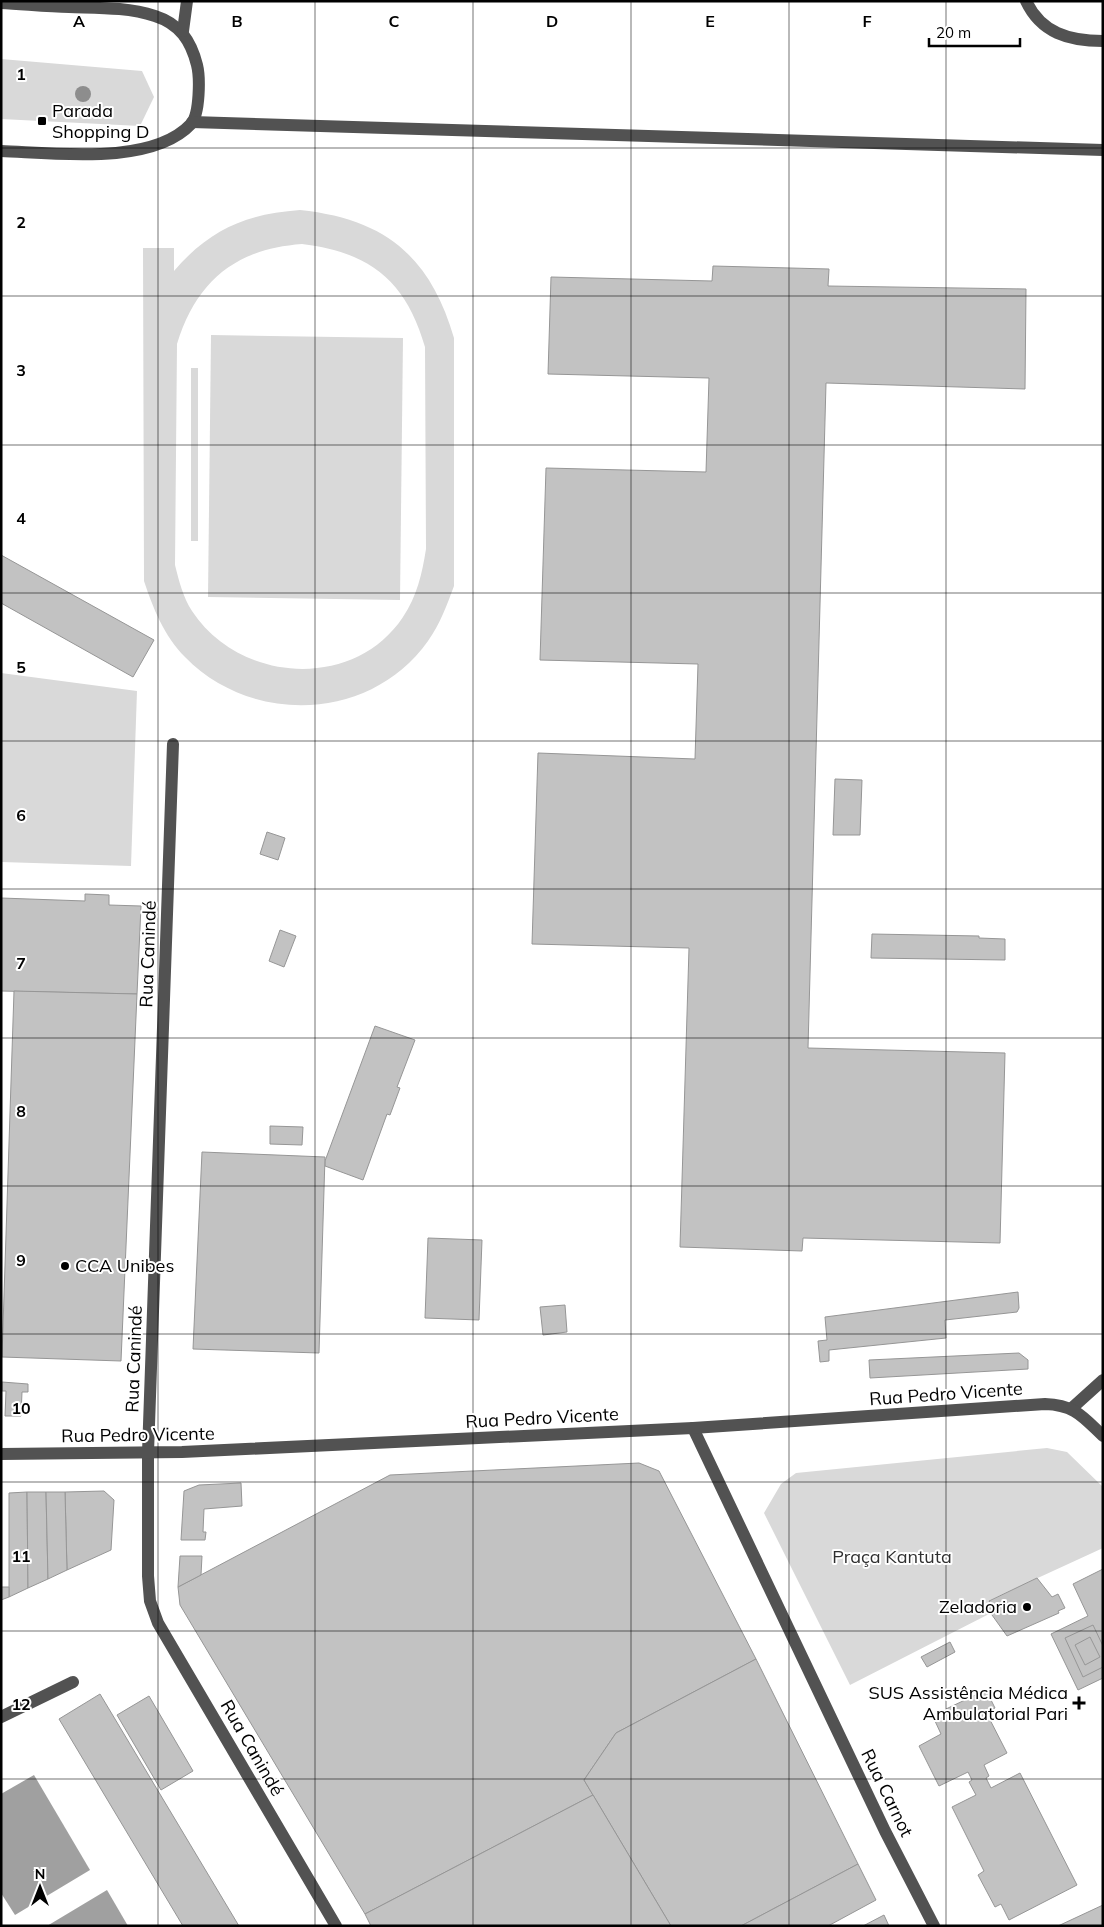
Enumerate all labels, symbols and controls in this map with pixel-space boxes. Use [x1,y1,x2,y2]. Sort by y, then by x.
text: A [73,11,85,31]
text: B [231,11,243,31]
text: C [389,11,400,31]
text: D [546,11,558,31]
text: E [705,11,715,31]
text: F [862,11,872,31]
scale bar [929,15,1020,47]
text: 20 m [936,23,971,42]
text: 1 [16,64,26,84]
place label: Parada Shopping D [52,99,149,143]
marker: Parada Shopping D [36,115,48,127]
text: 2 [16,212,26,232]
text: 3 [16,360,26,380]
text: 4 [16,508,26,528]
text: 5 [16,657,26,677]
text: 6 [16,805,26,825]
street label: Rua Canindé [134,900,161,1008]
text: 7 [16,953,26,973]
text: 8 [16,1101,26,1121]
text: 9 [16,1250,26,1270]
place label: CCA Unibes [75,1254,174,1277]
marker: CCA Unibes [59,1260,71,1272]
street label: Rua Canindé [120,1305,147,1413]
street label: Rua Pedro Vicente [869,1377,1023,1410]
text: 10 [11,1398,31,1418]
street label: Rua Pedro Vicente [465,1402,619,1433]
street label: Rua Pedro Vicente [61,1422,215,1447]
park label: Praça Kantuta [832,1545,952,1568]
text: 11 [11,1546,31,1566]
place label: Zeladoria [939,1595,1017,1618]
marker: Zeladoria [1021,1601,1033,1613]
place label: SUS Assistência Médica Ambulatorial Pari [868,1681,1068,1725]
text: 12 [11,1694,31,1714]
street label: Rua Canindé [216,1696,289,1800]
marker: SUS Assistência Médica Ambulatorial Pari [1072,1696,1086,1710]
street label: Rua Carnot [856,1745,919,1840]
north arrow [15,1862,65,1912]
text: N [35,1865,45,1883]

